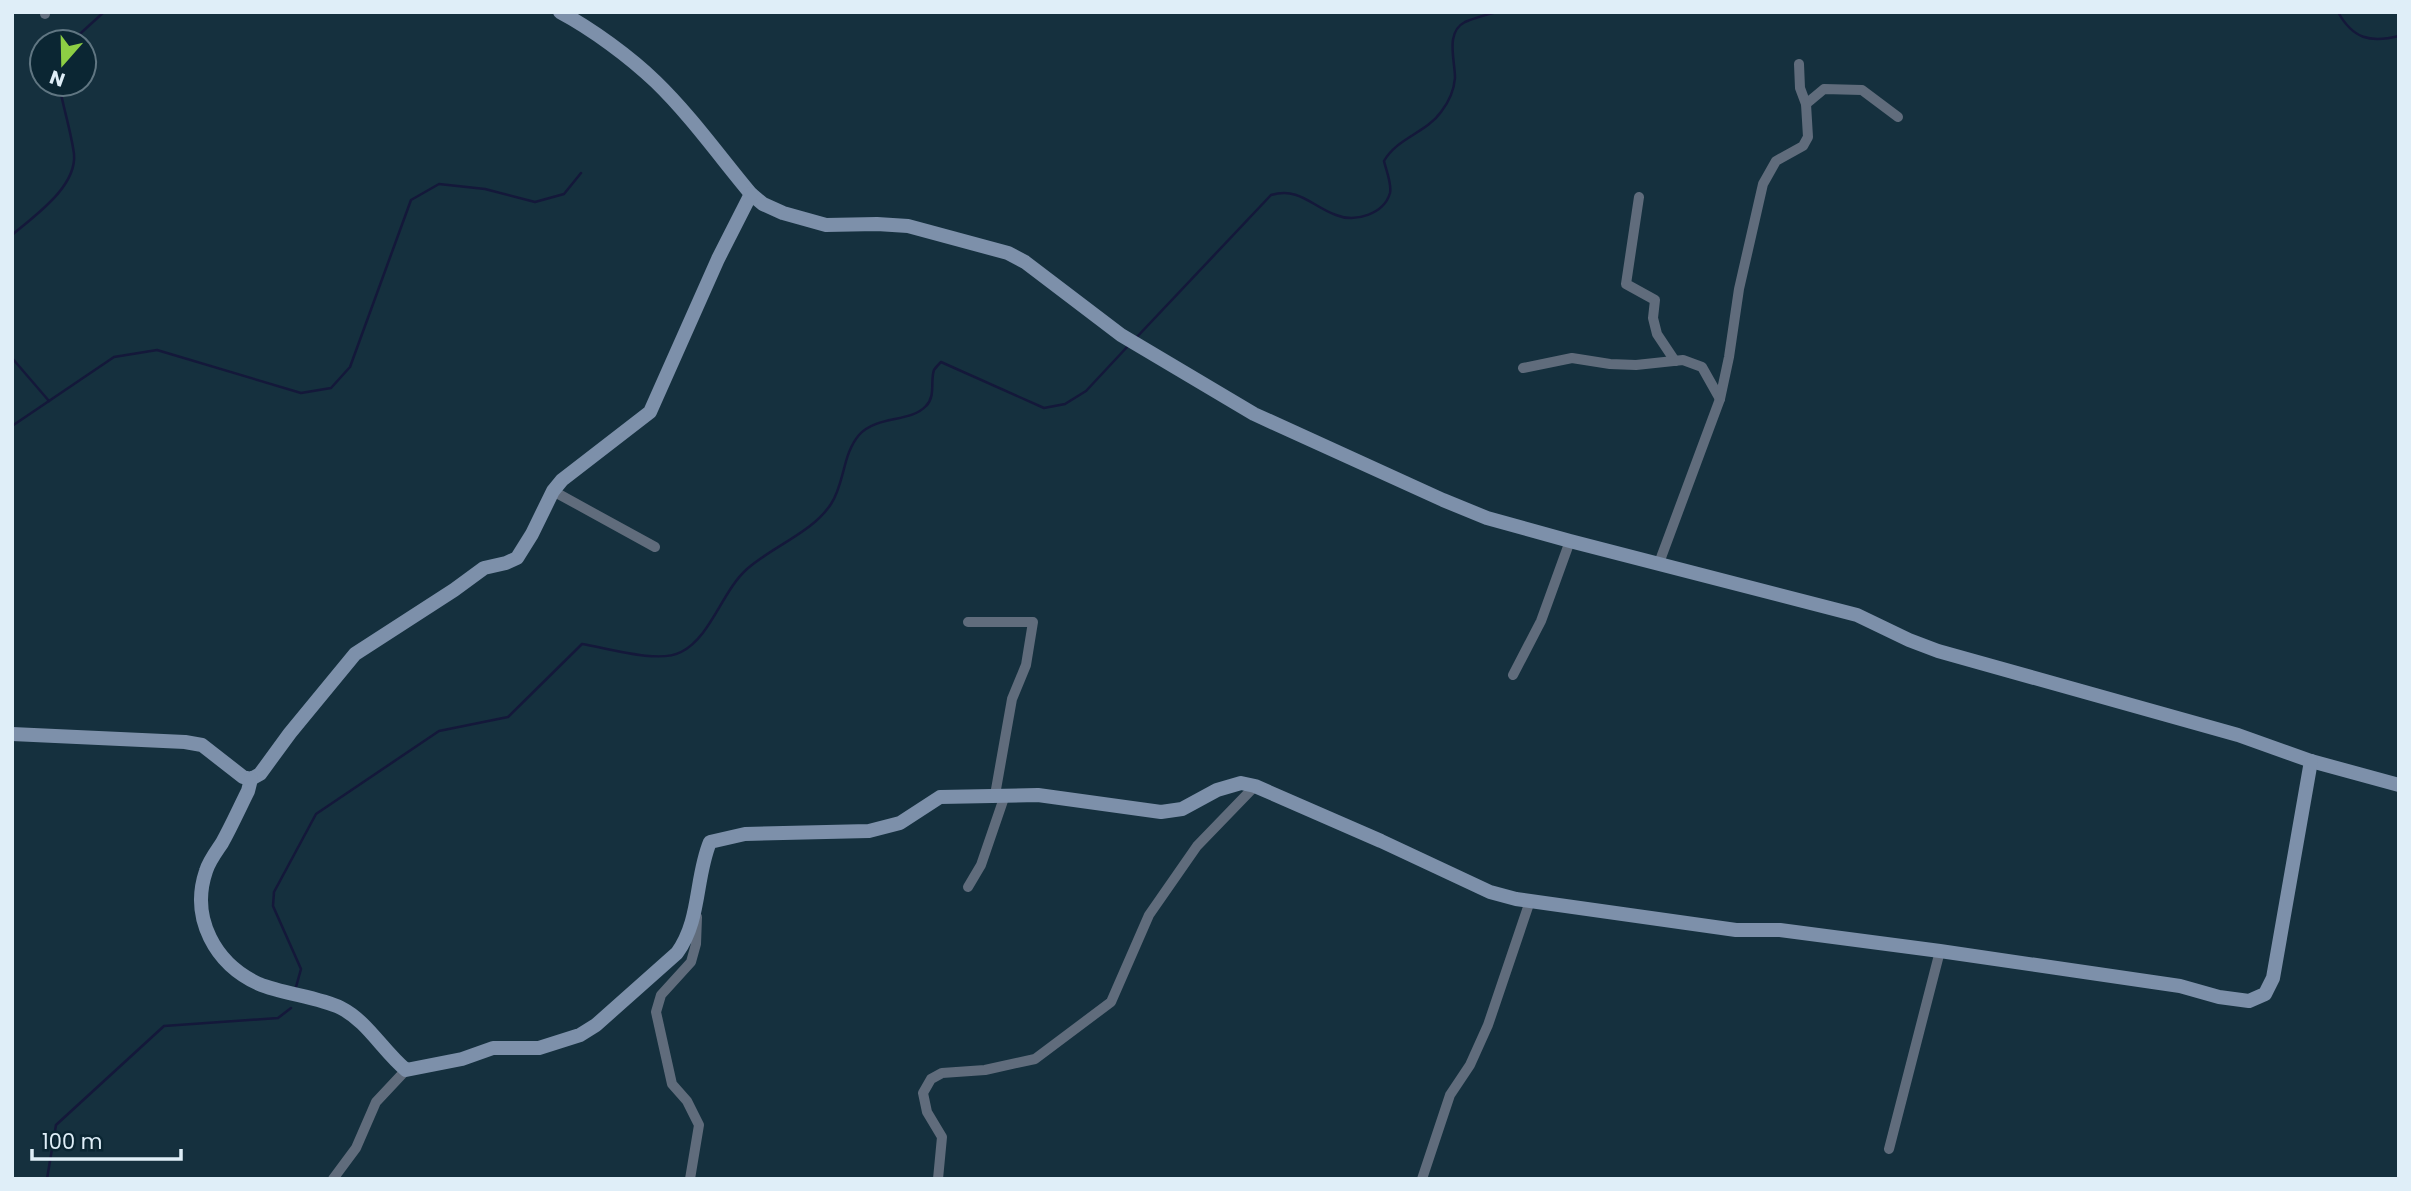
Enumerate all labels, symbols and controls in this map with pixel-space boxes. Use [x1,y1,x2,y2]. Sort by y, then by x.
north arrow [28,28,98,98]
text: N [46,63,69,94]
scale bar [32,1118,180,1162]
text: 100 m [42,1127,102,1156]

